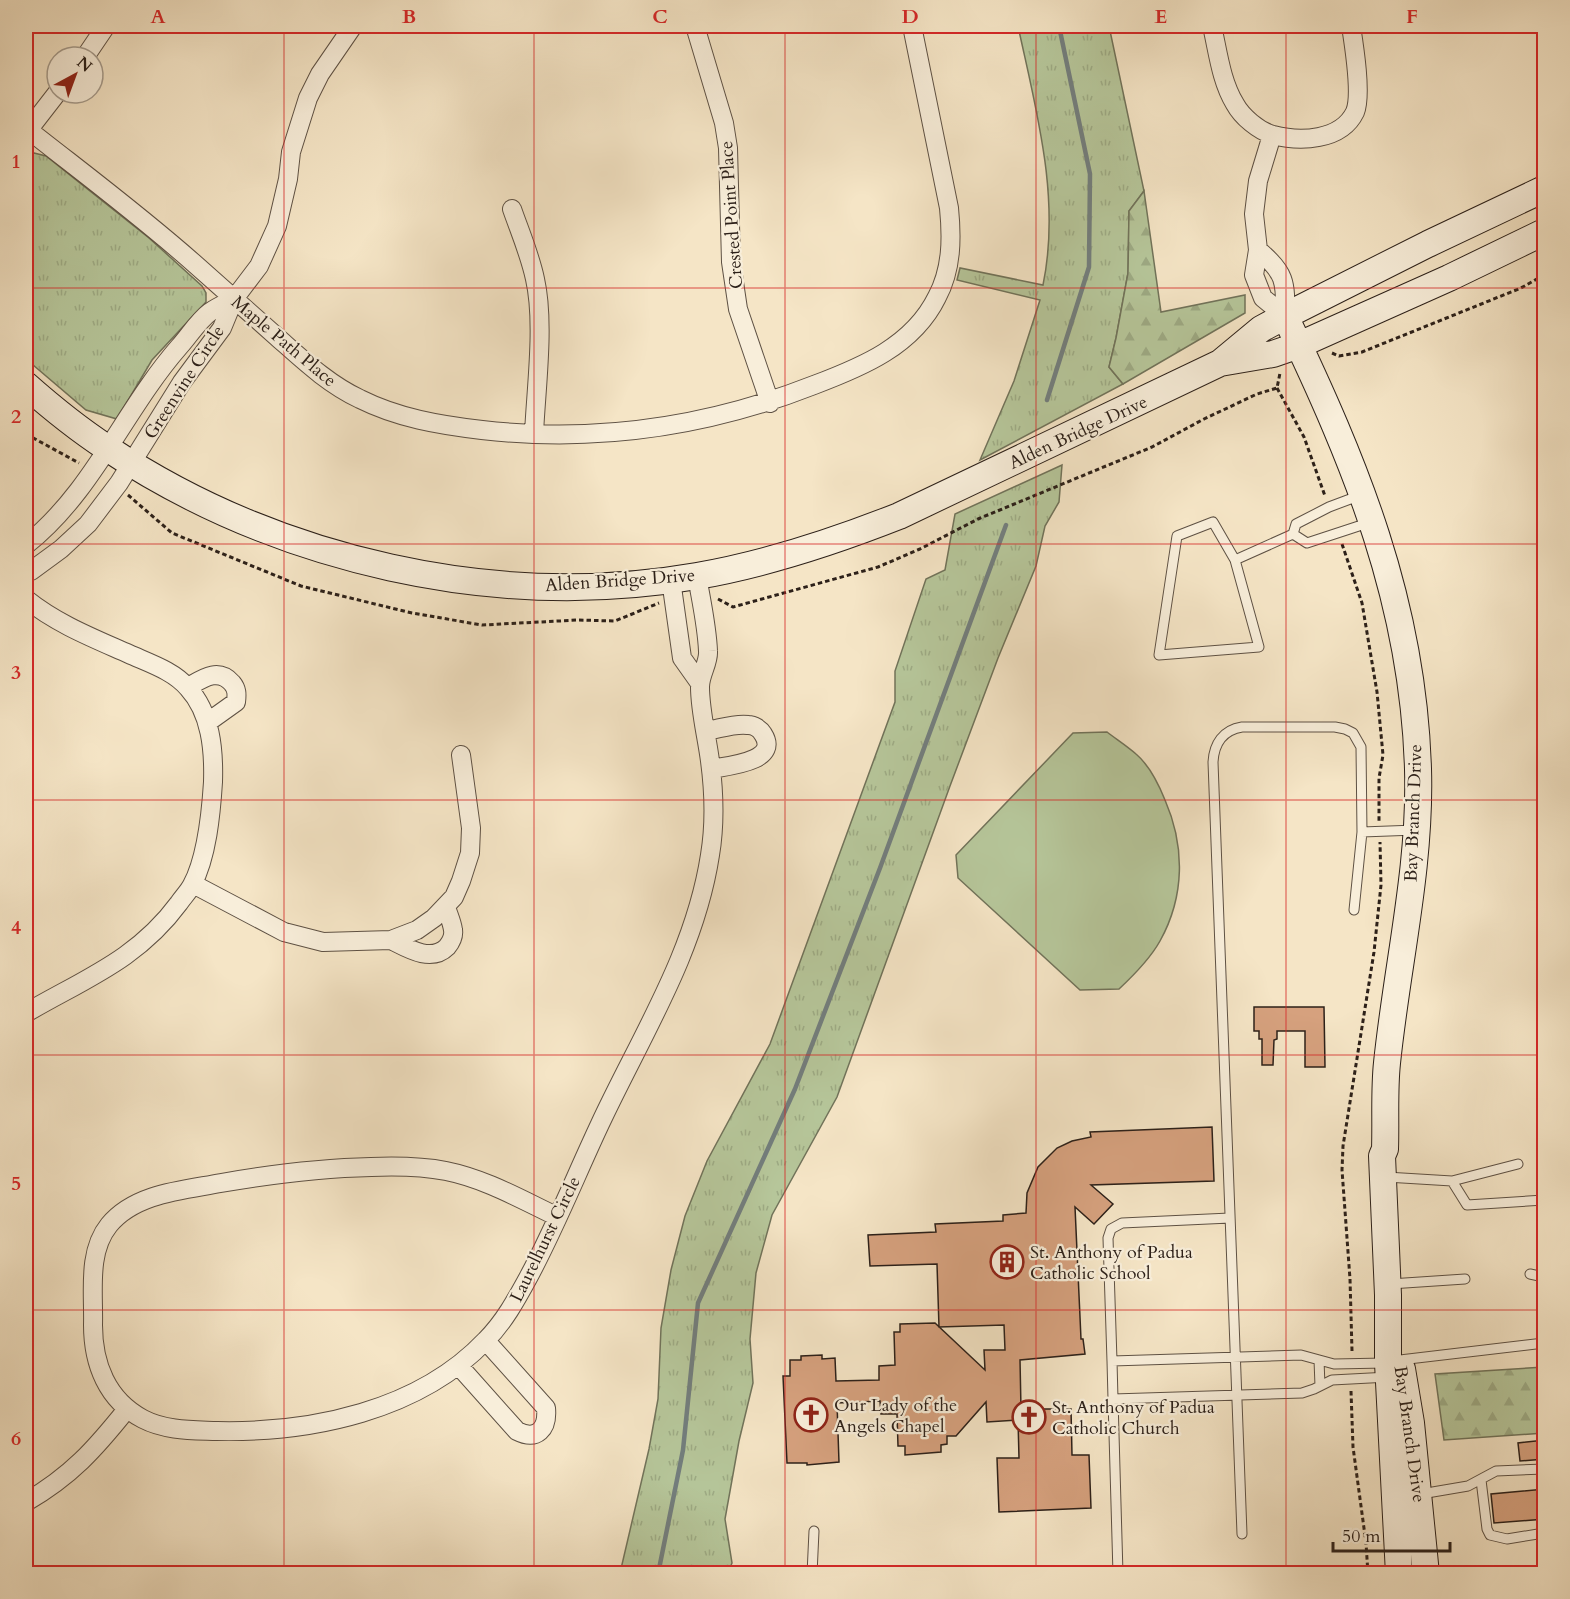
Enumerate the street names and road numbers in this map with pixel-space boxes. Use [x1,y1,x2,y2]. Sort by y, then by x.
street label: Crested Point Place [714,140,749,290]
street label: Maple Path Place [226,290,342,393]
street label: Greenvine Circle [138,320,231,444]
street label: Alden Bridge Drive [1005,389,1152,476]
street label: Alden Bridge Drive [544,563,696,598]
street label: Bay Branch Drive [1399,744,1428,882]
street label: Laurelhurst Circle [504,1172,587,1306]
street label: Bay Branch Drive [1388,1364,1431,1504]

